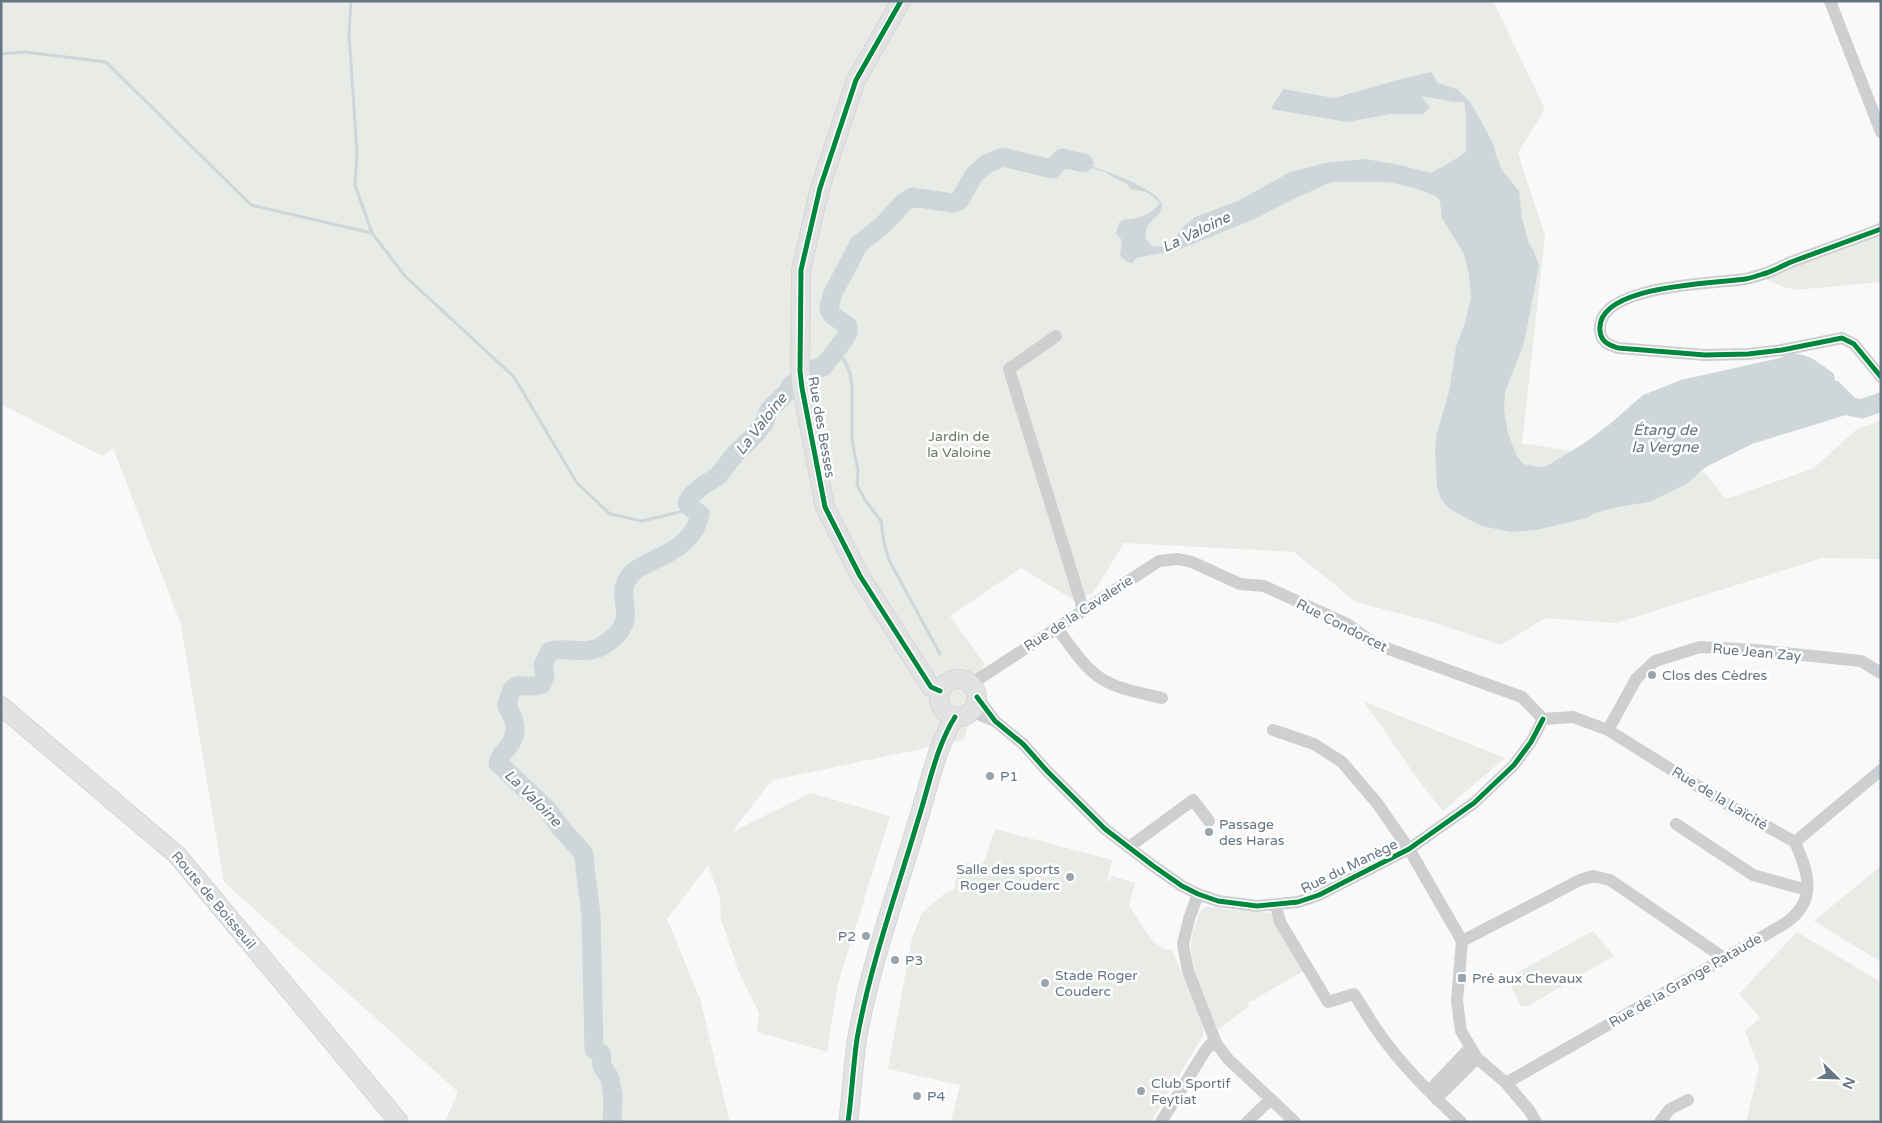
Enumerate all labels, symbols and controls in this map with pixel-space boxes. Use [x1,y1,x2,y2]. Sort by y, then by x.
water label: La Valoine [1159,207,1234,256]
street label: Rue des Besses [804,375,839,479]
water label: La Valoine [731,388,792,458]
water label: Étang de la Vergne [1632,421,1700,456]
park label: Jardin de la Valoine [927,428,991,461]
street label: Rue de la Cavalerie [1021,572,1136,655]
street label: Rue Condorcet [1293,595,1391,656]
street label: Rue Jean Zay [1712,640,1802,665]
place label: Clos des Cèdres [1662,667,1768,684]
marker: Clos des Cèdres [1646,669,1658,681]
street label: Rue de la Laïcité [1669,763,1771,834]
water label: La Valoine [501,766,566,831]
place label: P1 [1000,768,1018,785]
marker: P1 [984,770,996,782]
place label: Passage des Haras [1219,816,1285,849]
marker: Passage des Haras [1203,826,1215,838]
street label: Rue du Manège [1298,836,1400,897]
street label: Route de Boisseuil [168,848,260,953]
place label: Salle des sports Roger Couderc [956,861,1060,894]
marker: Salle des sports Roger Couderc [1064,871,1076,883]
place label: P2 [838,928,856,945]
marker: P2 [860,930,872,942]
street label: Rue de la Grange Pataude [1606,930,1765,1031]
place label: P3 [905,952,923,969]
marker: P3 [889,954,901,966]
place label: Stade Roger Couderc [1055,967,1138,1000]
place label: Pré aux Chevaux [1472,970,1583,987]
marker: Pré aux Chevaux [1456,972,1468,984]
marker: Stade Roger Couderc [1039,977,1051,989]
north arrow [1812,1053,1862,1103]
text: N [1838,1074,1859,1091]
place label: Club Sportif Feytiat [1151,1075,1231,1108]
marker: Club Sportif Feytiat [1135,1085,1147,1097]
place label: P4 [927,1088,945,1105]
marker: P4 [911,1090,923,1102]

